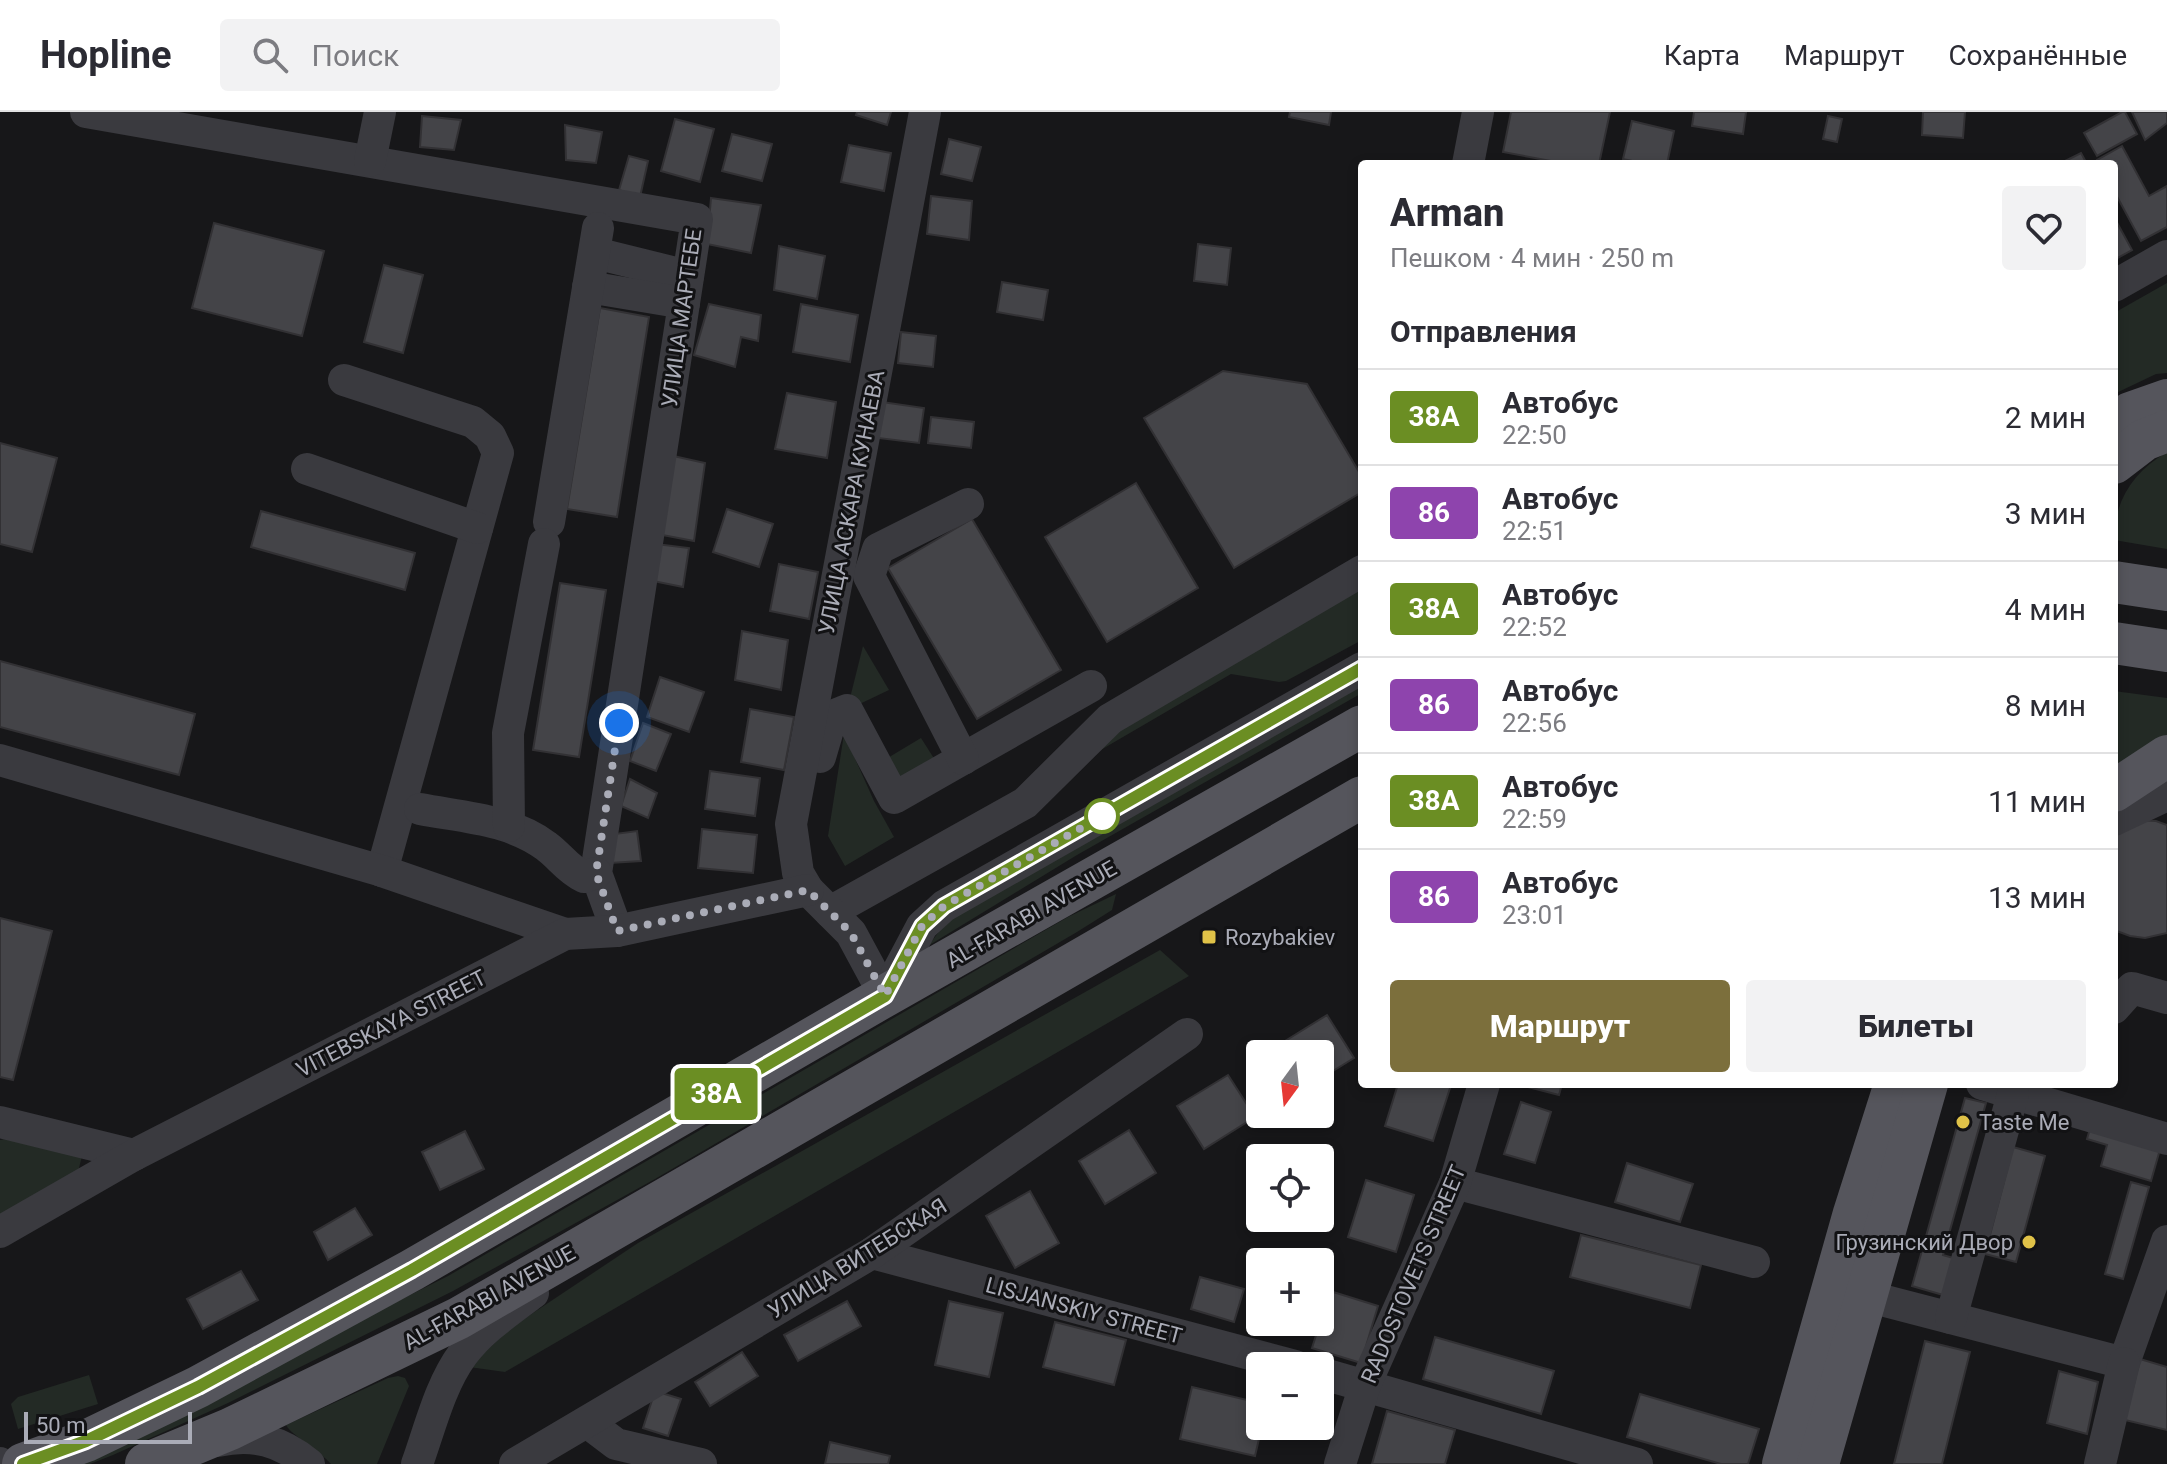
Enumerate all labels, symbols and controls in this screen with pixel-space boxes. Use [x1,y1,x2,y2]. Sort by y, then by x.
search box [220,19,780,91]
text: Hopline [40,33,172,77]
icon: search [248,33,292,77]
text: Поиск [312,38,399,73]
text: Карта [1664,39,1740,72]
text: Маршрут [1784,39,1904,72]
text: Сохранённые [1948,39,2127,72]
button: heart [2002,186,2086,270]
text: Arman [1390,191,1504,235]
street label: УЛИЦА МАРТЕБЕ [657,227,706,409]
text: Пешком · 4 мин · 250 m [1390,243,1674,273]
text: Отправления [1390,314,1577,349]
street label: УЛИЦА АСКАРА КУНАЕВА [814,367,890,636]
text: Автобус [1502,385,1618,420]
text: 38А [1409,400,1459,433]
text: 2 мин [2005,400,2086,435]
text: 22:50 [1502,420,1567,450]
text: Автобус [1502,481,1618,516]
text: 86 [1418,496,1450,529]
text: 3 мин [2005,496,2086,531]
text: 22:51 [1502,516,1567,546]
text: Автобус [1502,577,1618,612]
text: 38А [1409,592,1459,625]
text: 4 мин [2005,592,2086,627]
text: 22:52 [1502,612,1567,642]
text: Автобус [1502,673,1618,708]
text: 86 [1418,688,1450,721]
text: 8 мин [2005,688,2086,723]
your location [599,703,639,743]
text: 22:56 [1502,708,1567,738]
text: Автобус [1502,769,1618,804]
text: 38А [1409,784,1459,817]
text: 11 мин [1988,784,2086,819]
unlabelled marker [1085,799,1119,833]
text: 22:59 [1502,804,1567,834]
street label: AL-FARABI AVENUE [942,856,1121,973]
text: Автобус [1502,865,1618,900]
text: 86 [1418,880,1450,913]
text: 13 мин [1988,880,2086,915]
text: 23:01 [1502,900,1567,930]
place label: Rozybakiev [1225,925,1336,950]
marker: Rozybakiev [1200,928,1218,946]
street label: VITEBSKAYA STREET [292,965,490,1082]
button: Маршрут [1390,980,1730,1072]
button: Билеты [1746,980,2086,1072]
north arrow [1246,1040,1334,1128]
map controls [1246,1040,1334,1440]
line badge: 38А [670,1068,762,1120]
text: 38А [691,1077,741,1110]
place label: Taste Me [1979,1110,2069,1135]
marker: Taste Me [1954,1113,1972,1131]
button: locate [1246,1144,1334,1232]
street label: RADOSTOVETS STREET [1356,1161,1471,1387]
street label: УЛИЦА ВИТЕБСКАЯ [763,1193,951,1324]
place label: Грузинский Двор [1835,1230,2013,1255]
marker: Грузинский Двор [2020,1233,2038,1251]
street label: AL-FARABI AVENUE [399,1240,579,1355]
button: + [1246,1248,1334,1336]
street label: LISJANSKIY STREET [983,1272,1185,1349]
button: − [1246,1352,1334,1440]
scale bar [24,1408,192,1444]
text: 50 m [36,1413,85,1438]

